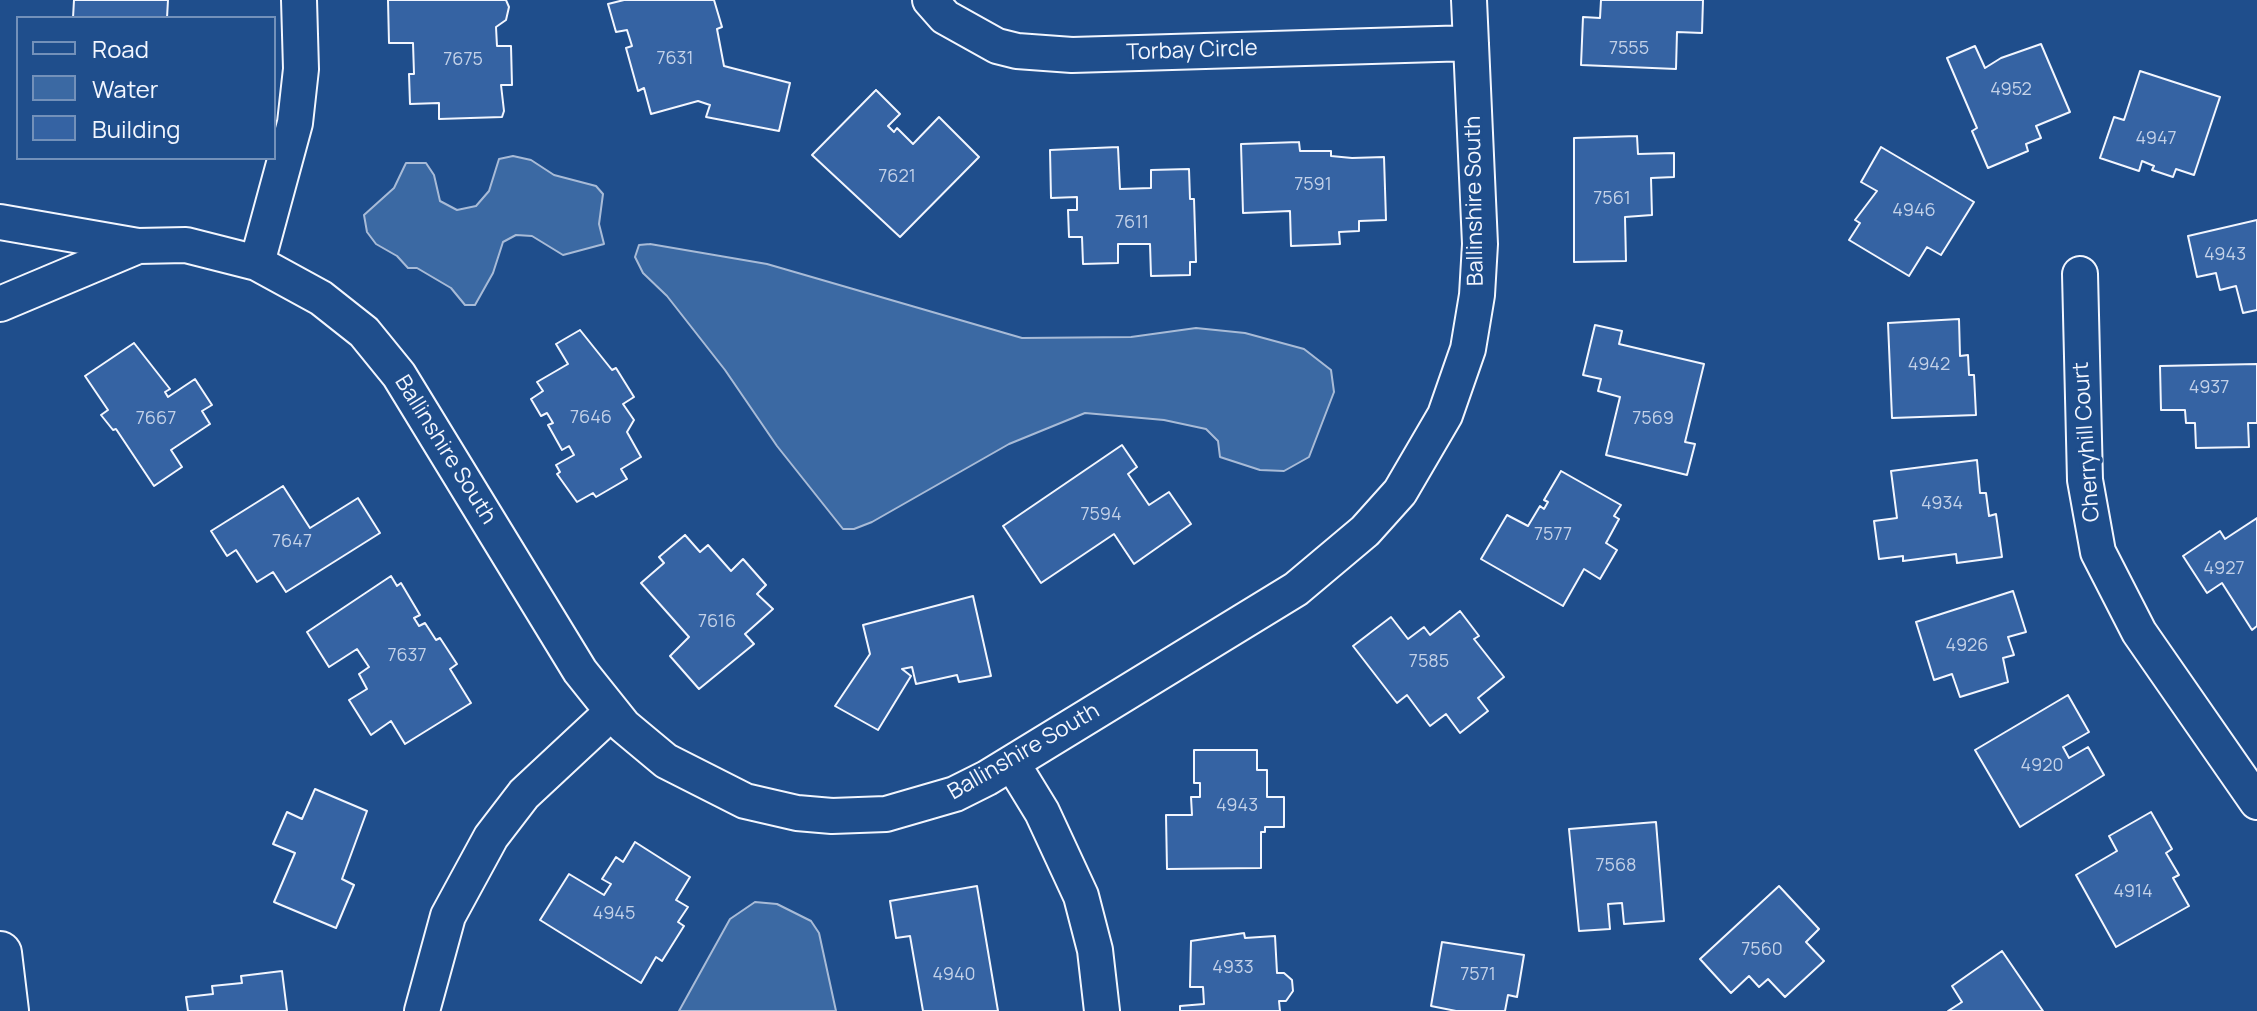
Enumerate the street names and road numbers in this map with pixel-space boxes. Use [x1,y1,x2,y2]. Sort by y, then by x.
street label: Torbay Circle [1126,36,1258,66]
street label: Ballinshire South [1460,116,1490,286]
street label: Cherryhill Court [2068,361,2106,523]
street label: Ballinshire South [389,371,501,529]
street label: Ballinshire South [944,698,1104,806]

